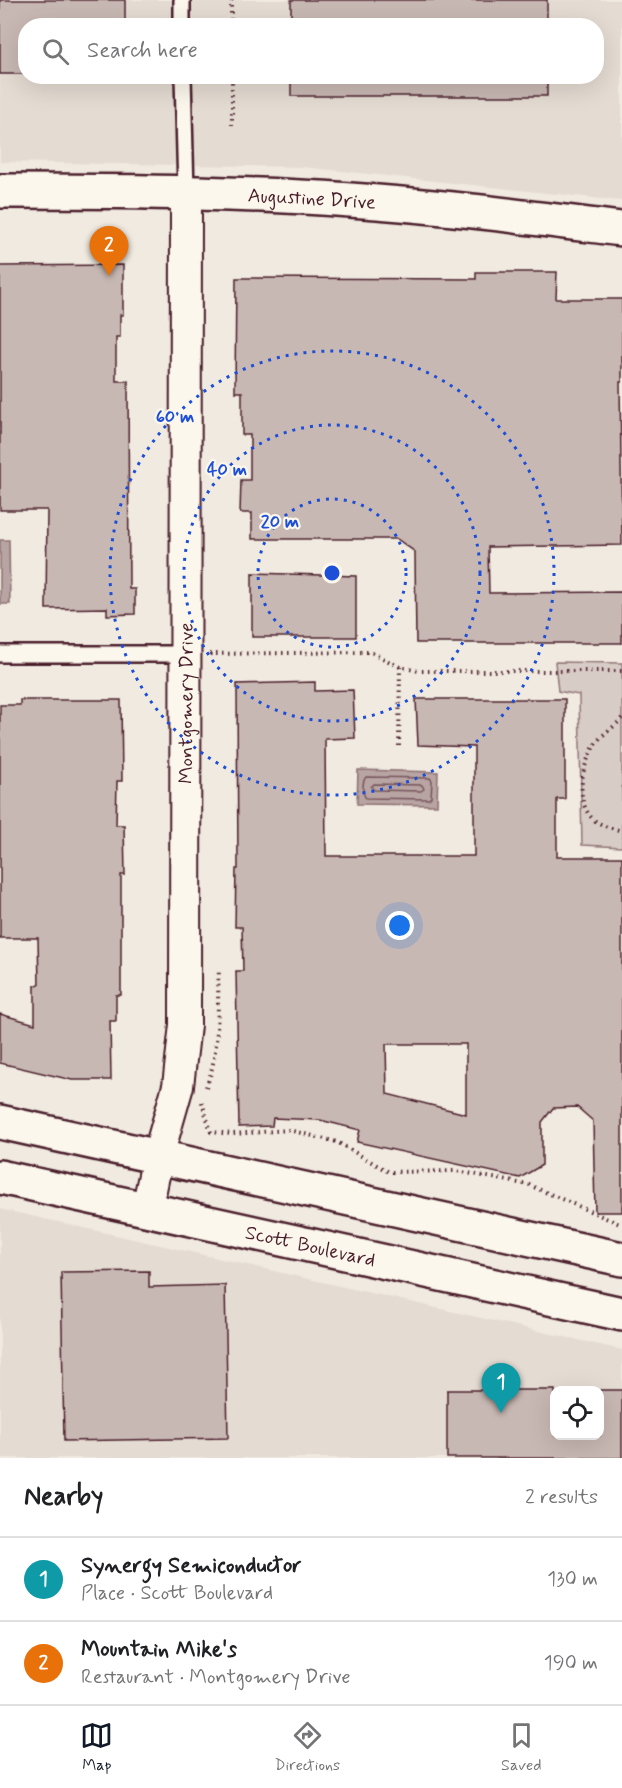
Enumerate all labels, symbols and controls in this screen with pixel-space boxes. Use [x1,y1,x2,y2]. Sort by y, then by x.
search box [18,18,604,84]
icon: search [39,35,72,68]
text: Search here [87,37,198,65]
street label: Augustine Drive [247,183,377,217]
pin: 2 [90,226,128,276]
text: 60 m [156,405,194,429]
text: 40 m [207,458,247,482]
text: 20 m [261,510,299,534]
centre of rings [322,563,342,583]
street label: Montgomery Drive [173,623,200,784]
your location [385,911,414,940]
street label: Scott Boulevard [242,1219,378,1274]
pin: 1 [482,1364,520,1413]
map controls [550,1386,604,1440]
button: locate [550,1386,604,1440]
text: Nearby [24,1480,103,1514]
text: 2 results [525,1484,598,1511]
text: Synergy Semiconductor [81,1552,302,1580]
text: 1 [39,1566,48,1593]
text: 130 m [547,1566,598,1593]
text: Place · Scott Boulevard [81,1580,273,1607]
text: Mountain Mike's [81,1636,237,1664]
text: 2 [39,1650,48,1677]
text: 190 m [544,1650,598,1677]
text: Restaurant · Montgomery Drive [81,1664,351,1691]
tab: Map [80,1719,113,1776]
tab: Directions [274,1719,340,1776]
tab: Saved [501,1719,542,1776]

